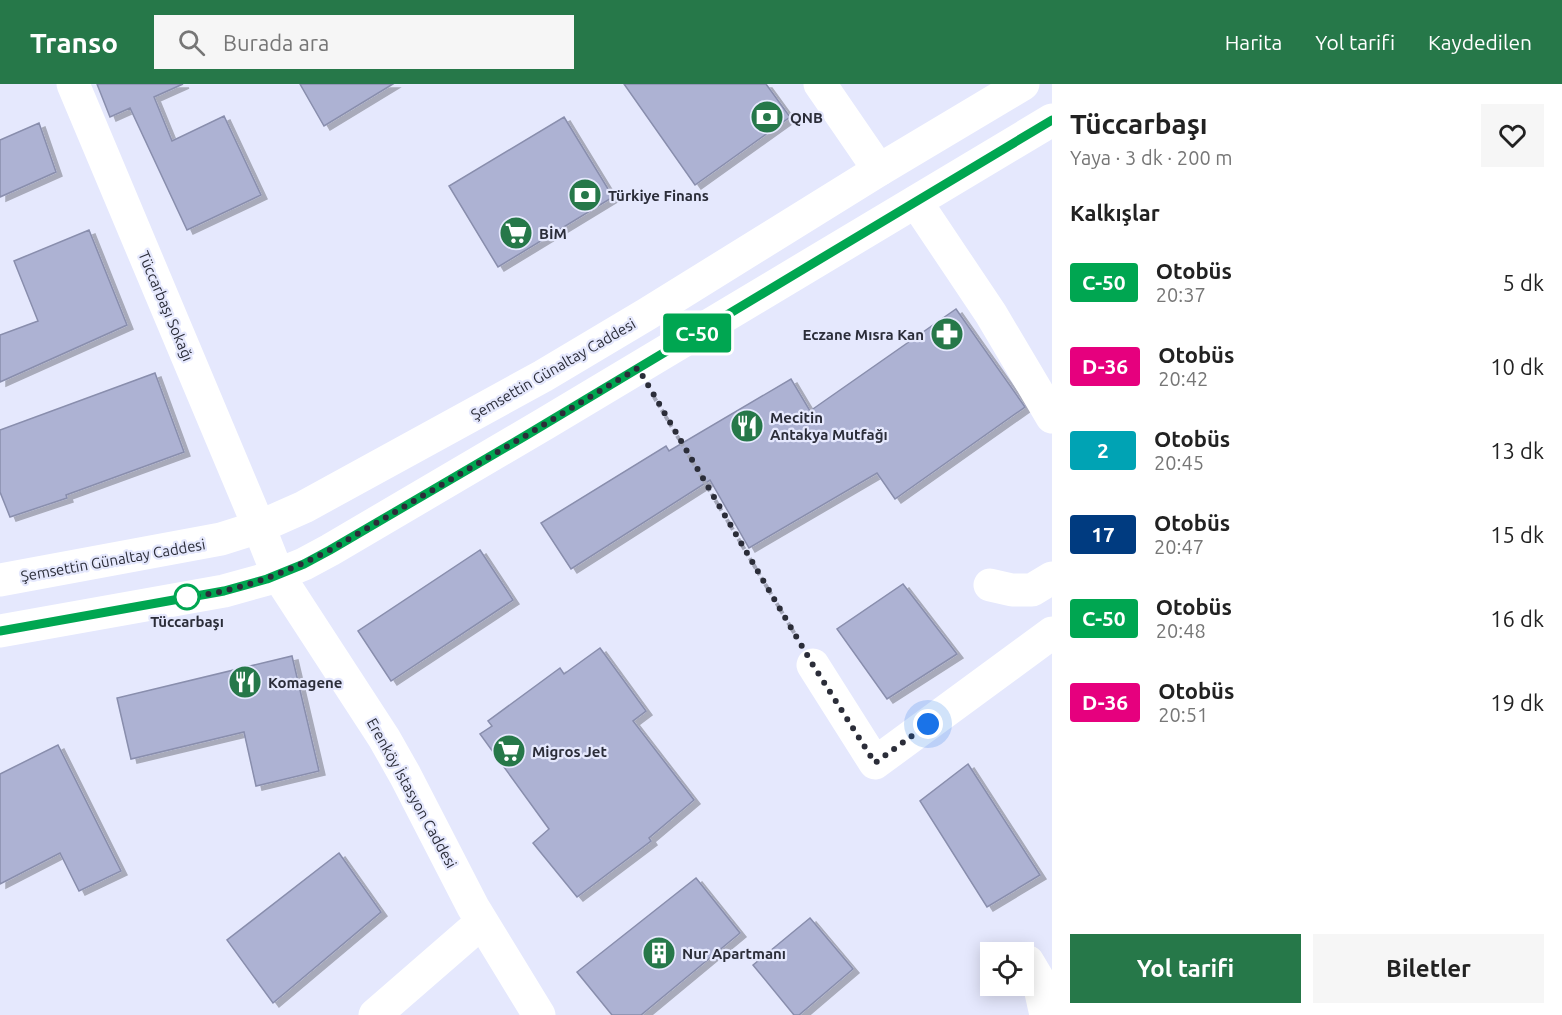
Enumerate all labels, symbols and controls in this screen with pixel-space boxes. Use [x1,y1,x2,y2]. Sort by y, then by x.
search box [154,15,574,69]
icon: search [175,26,208,59]
text: Transo [30,27,118,58]
text: Burada ara [223,30,329,55]
text: Harita [1225,30,1282,54]
text: Yol tarifi [1315,30,1395,54]
text: Kaydedilen [1428,30,1532,54]
bank icon: QNB [749,99,785,135]
button: heart [1481,104,1544,167]
text: Tüccarbaşı [1070,108,1208,139]
place label: QNB [790,109,823,126]
text: Yaya · 3 dk · 200 m [1070,146,1233,169]
bank icon: Türkiye Finans [567,177,603,213]
place label: Türkiye Finans [608,187,709,204]
text: Kalkışlar [1070,200,1160,225]
supermarket icon: BİM [498,215,534,251]
place label: BİM [539,225,567,242]
street label: Tüccarbaşı Sokağı [135,248,197,364]
text: Otobüs [1156,258,1232,283]
text: C-50 [1082,270,1126,294]
text: 5 dk [1503,270,1544,295]
text: 20:37 [1156,283,1206,306]
line badge: C-50 [655,314,739,352]
street label: Şemsettin Günaltay Caddesi [468,315,638,423]
pharmacy icon: Eczane Mısra Kan [929,316,965,352]
text: C-50 [675,321,719,345]
place label: Eczane Mısra Kan [802,326,924,343]
text: Otobüs [1158,342,1234,367]
text: D-36 [1082,354,1128,378]
text: 10 dk [1490,354,1544,379]
text: 20:42 [1158,367,1208,390]
restaurant icon: Mecitin Antakya Mutfağı [729,408,765,444]
place label: Mecitin Antakya Mutfağı [770,409,888,443]
text: Otobüs [1154,426,1230,451]
text: 2 [1097,438,1109,462]
text: 13 dk [1490,438,1544,463]
text: 20:45 [1154,451,1204,474]
text: Otobüs [1154,510,1230,535]
text: 17 [1091,522,1115,546]
text: 15 dk [1490,522,1544,547]
street label: Şemsettin Günaltay Caddesi [19,535,207,585]
text: 20:47 [1154,535,1204,558]
marker: Tüccarbaşı [174,584,200,610]
text: Otobüs [1156,594,1232,619]
text: C-50 [1082,606,1126,630]
text: 16 dk [1490,606,1544,631]
place label: Tüccarbaşı [150,613,224,631]
text: 20:48 [1156,619,1206,642]
restaurant icon: Komagene [227,664,263,700]
place label: Komagene [268,674,342,691]
text: Otobüs [1158,678,1234,703]
text: D-36 [1082,690,1128,714]
text: 19 dk [1490,690,1544,715]
text: 20:51 [1158,703,1208,726]
your location [913,709,943,739]
street label: Erenköy İstasyon Caddesi [364,715,460,871]
supermarket icon: Migros Jet [491,733,527,769]
place label: Migros Jet [532,743,608,760]
button: Yol tarifi [1070,934,1301,1003]
button: Biletler [1313,934,1544,1003]
building icon: Nur Apartmanı [641,935,677,971]
map controls [980,942,1034,996]
button: locate [980,942,1034,996]
place label: Nur Apartmanı [682,945,786,962]

